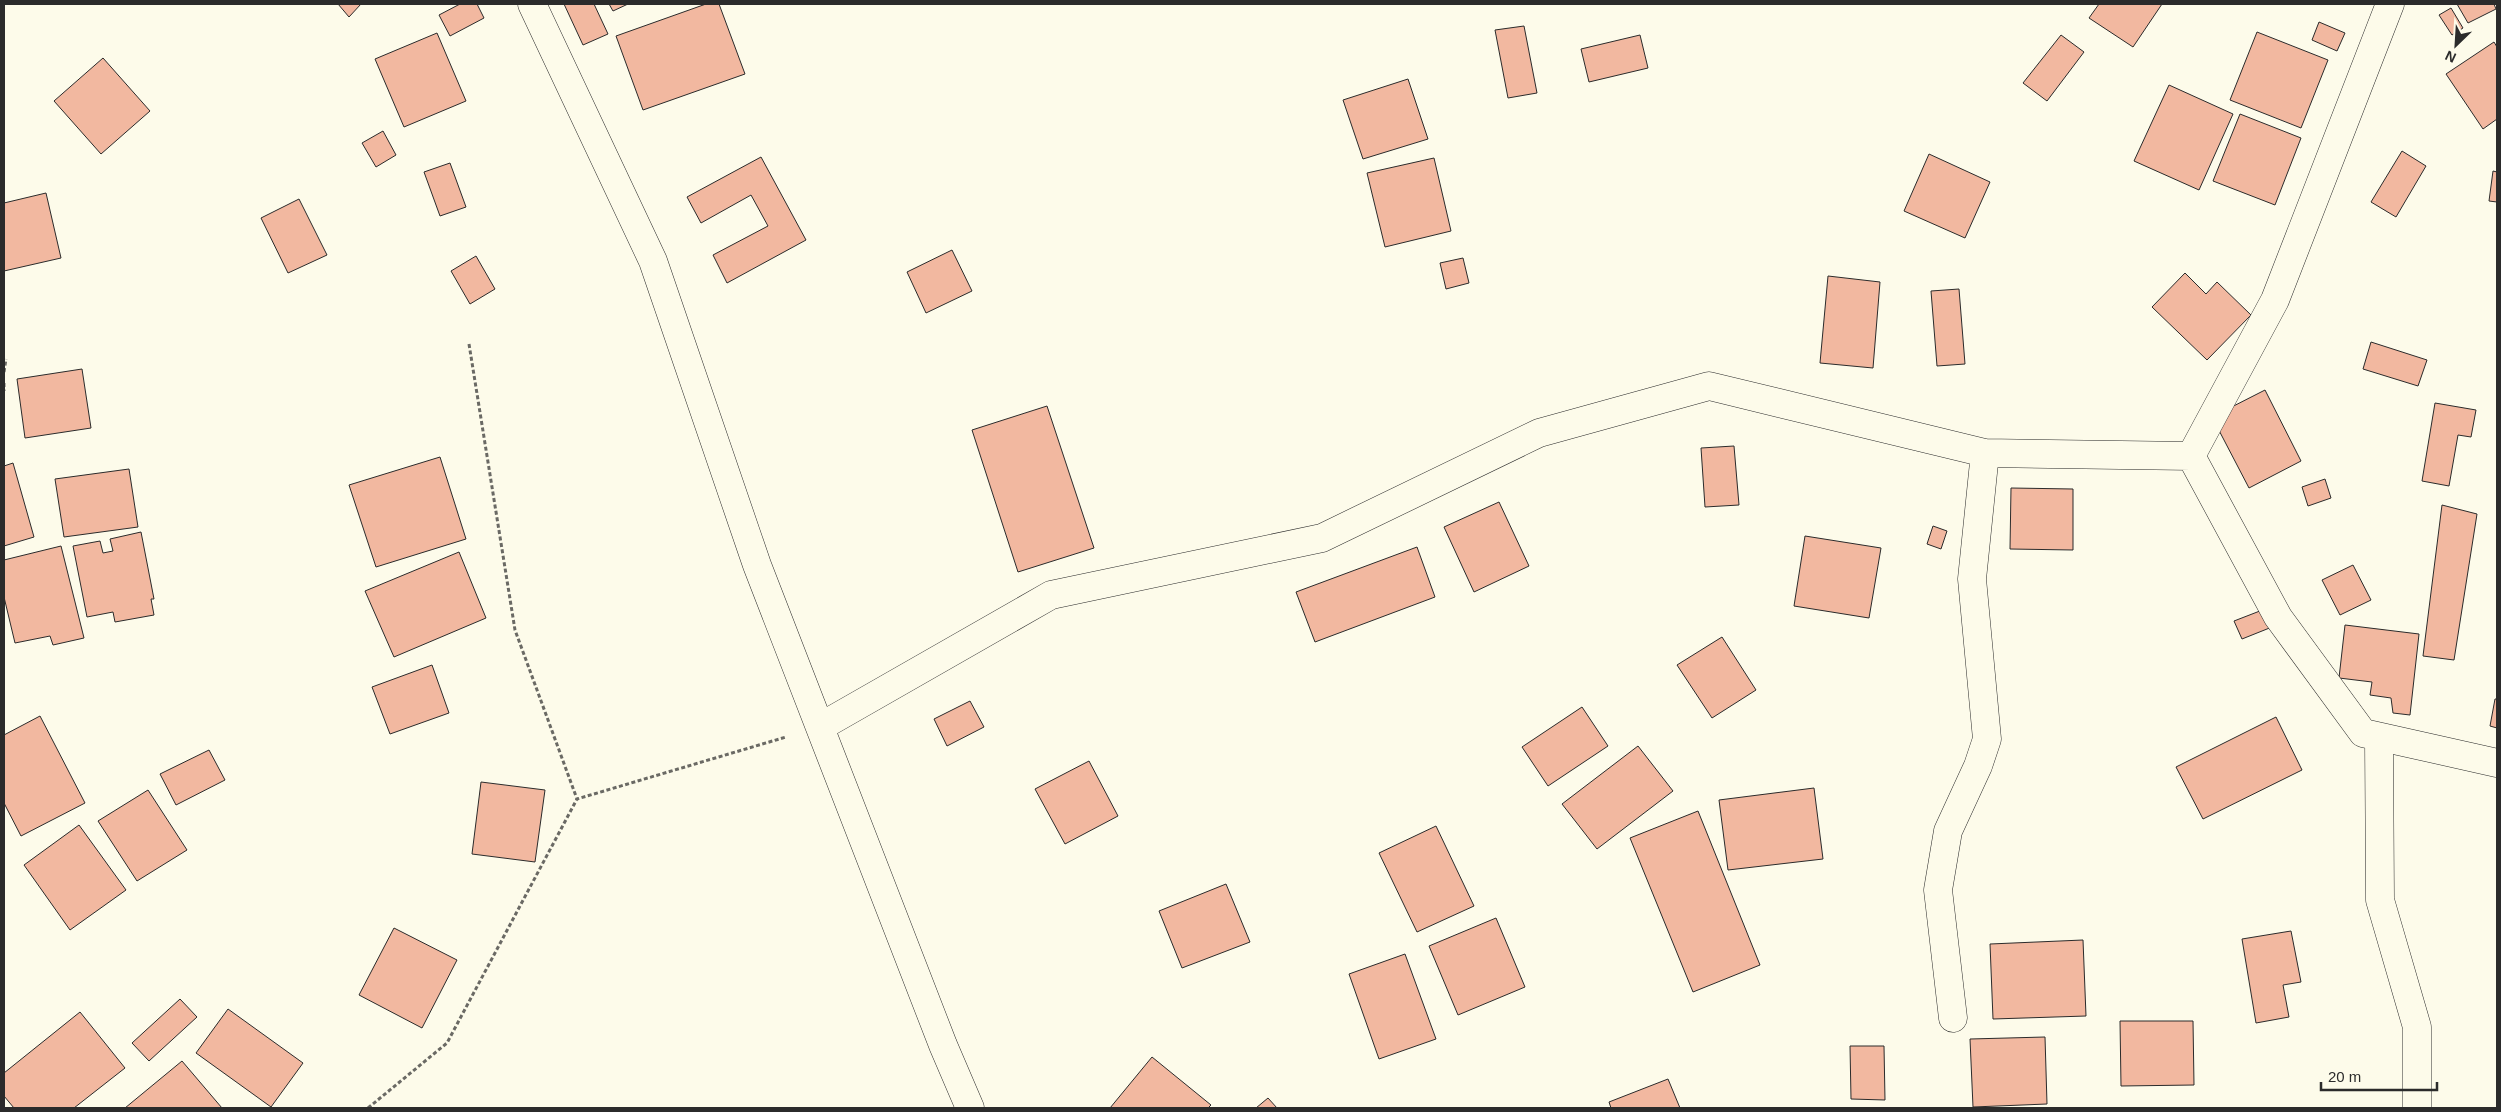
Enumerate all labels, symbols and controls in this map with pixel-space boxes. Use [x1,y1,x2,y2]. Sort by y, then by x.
north arrow [2431,20,2481,70]
text: N [2443,47,2458,66]
scale bar [2321,1060,2437,1092]
text: 20 m [2328,1068,2361,1085]

